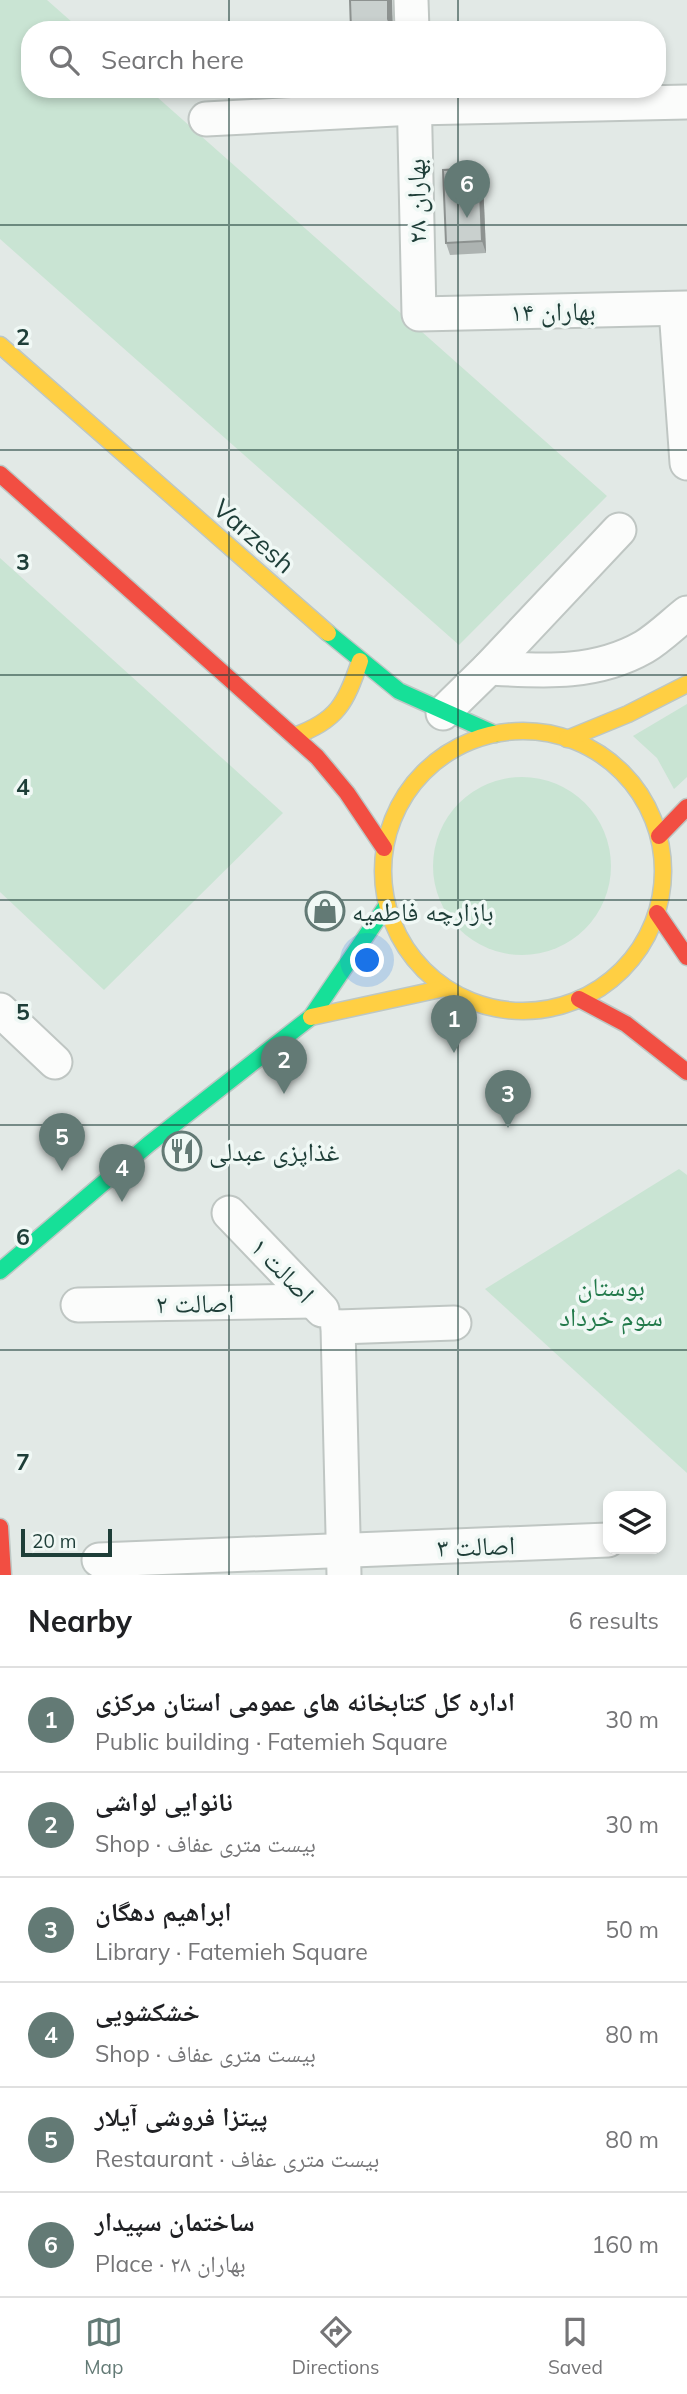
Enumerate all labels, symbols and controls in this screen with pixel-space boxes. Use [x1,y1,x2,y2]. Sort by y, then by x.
search box [21,21,666,98]
icon: search [45,41,83,79]
text: Search here [101,43,244,76]
street label: بهاران ۲۸ [399,158,433,244]
pin: 6 [444,160,490,218]
street label: بهاران ۱۴ [510,294,596,328]
text: 2 [16,322,30,351]
street label: Varzesh [206,492,302,580]
text: 3 [16,547,30,576]
text: 4 [16,772,30,801]
shop icon: بازارچه فاطمیه [304,890,346,932]
place label: بازارچه فاطمیه [352,895,494,928]
your location [350,943,384,977]
pin: 1 [431,995,477,1053]
text: 5 [16,997,30,1026]
pin: 2 [261,1036,307,1094]
pin: 3 [485,1070,531,1128]
pin: 5 [39,1113,85,1171]
restaurant icon: غذاپزی عبدلی [161,1130,203,1172]
place label: غذاپزی عبدلی [209,1135,339,1168]
pin: 4 [99,1144,145,1202]
text: 6 [16,1222,30,1251]
street label: اصالت ۱ [244,1230,322,1310]
park label: بوستان سوم خرداد [559,1270,663,1335]
street label: اصالت ۲ [155,1286,235,1320]
text: 7 [16,1447,30,1476]
map controls [603,1491,666,1554]
button: layers [603,1491,666,1554]
scale bar [21,1526,112,1558]
street label: اصالت ۳ [436,1528,516,1564]
text: 20 m [32,1529,76,1553]
text: Nearby [28,1602,132,1640]
text: 6 results [569,1606,659,1635]
text: اداره کل کتابخانه های عمومی استان مرکزی [95,1685,515,1718]
text: 1 [44,1705,58,1734]
text: 30 m [605,1705,659,1734]
text: Public building · Fatemieh Square [95,1727,447,1756]
text: نانوایی لواشی [95,1785,233,1818]
text: 2 [44,1810,58,1839]
text: 30 m [605,1810,659,1839]
text: Shop · بیست متری عفاف [95,1829,316,1858]
text: ابراهیم دهگان [95,1895,232,1928]
text: 3 [44,1915,58,1944]
text: 50 m [605,1915,659,1944]
text: Library · Fatemieh Square [95,1937,368,1966]
text: خشکشویی [95,1995,200,2028]
text: 4 [44,2020,58,2049]
text: 80 m [605,2020,659,2049]
text: Shop · بیست متری عفاف [95,2039,316,2068]
text: پیتزا فروشی آیلار [95,2100,267,2133]
text: 5 [44,2125,58,2154]
text: 80 m [605,2125,659,2154]
text: Restaurant · بیست متری عفاف [95,2144,379,2173]
text: ساختمان سپیدار [95,2205,255,2238]
text: 6 [44,2230,58,2259]
text: 160 m [591,2230,659,2259]
text: Place · بهاران ۲۸ [95,2249,246,2278]
tab: Map [84,2313,123,2379]
tab: Directions [292,2313,380,2379]
tab: Saved [548,2313,603,2379]

